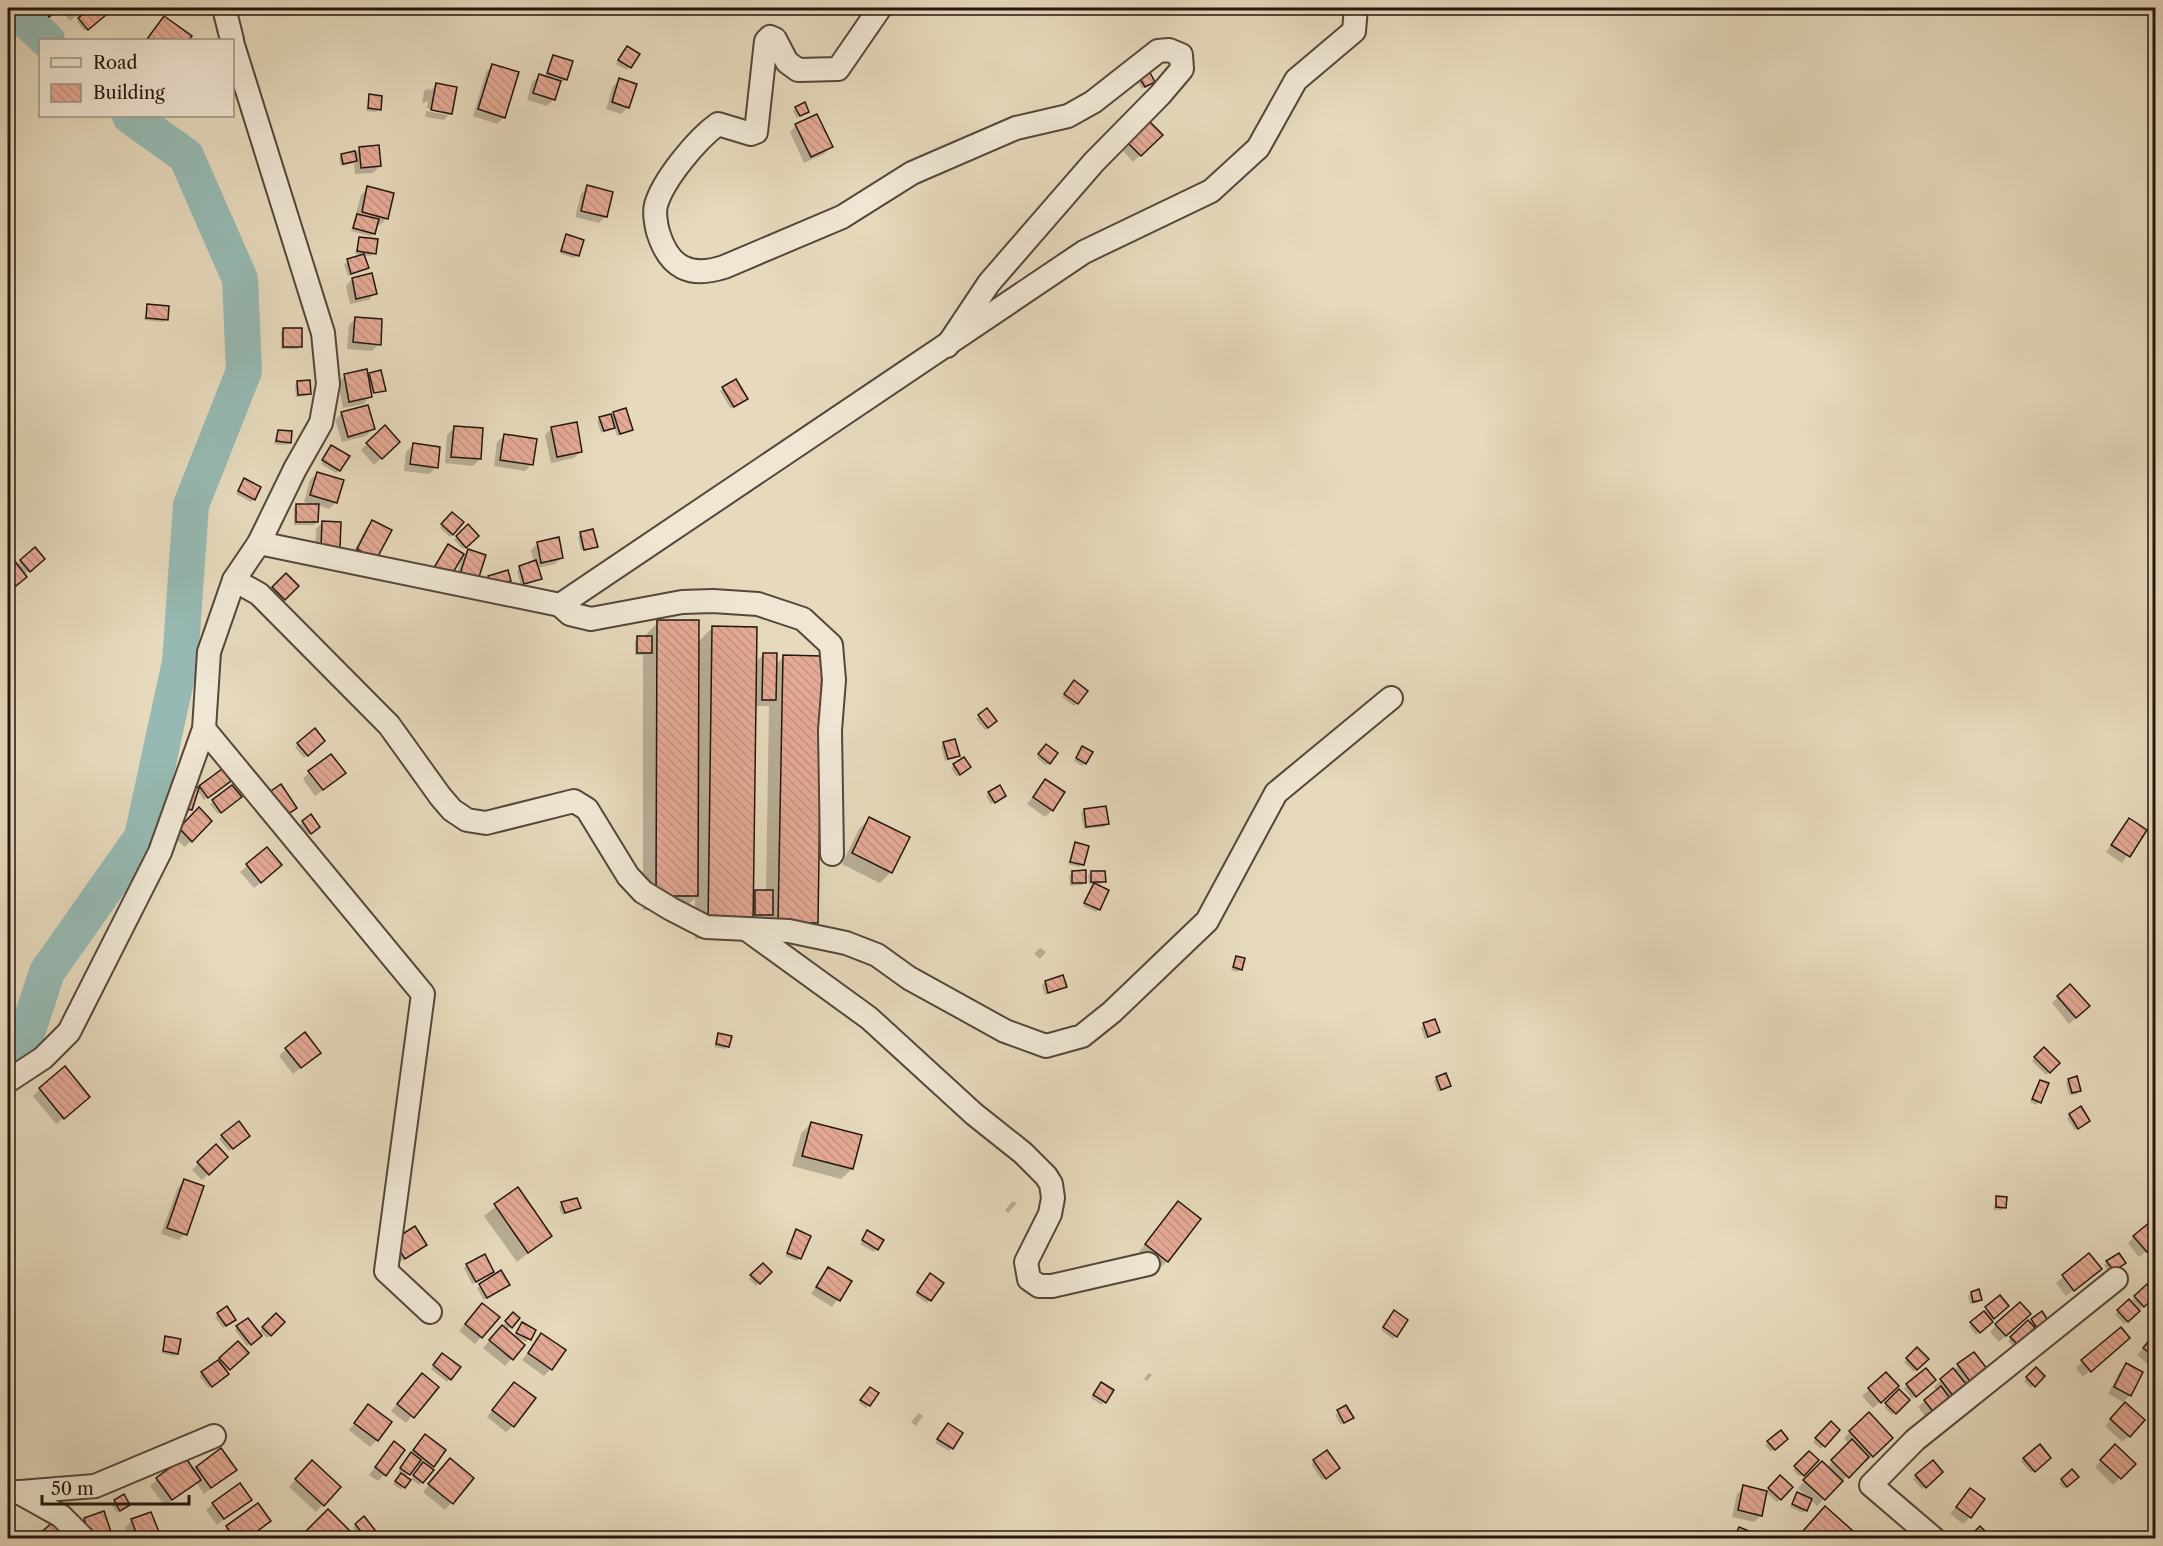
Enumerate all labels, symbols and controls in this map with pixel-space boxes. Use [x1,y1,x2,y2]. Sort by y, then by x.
legend [39,39,234,117]
text: Road [93,52,138,74]
text: Building [93,82,165,104]
scale bar [42,1468,189,1506]
text: 50 m [51,1478,94,1500]

